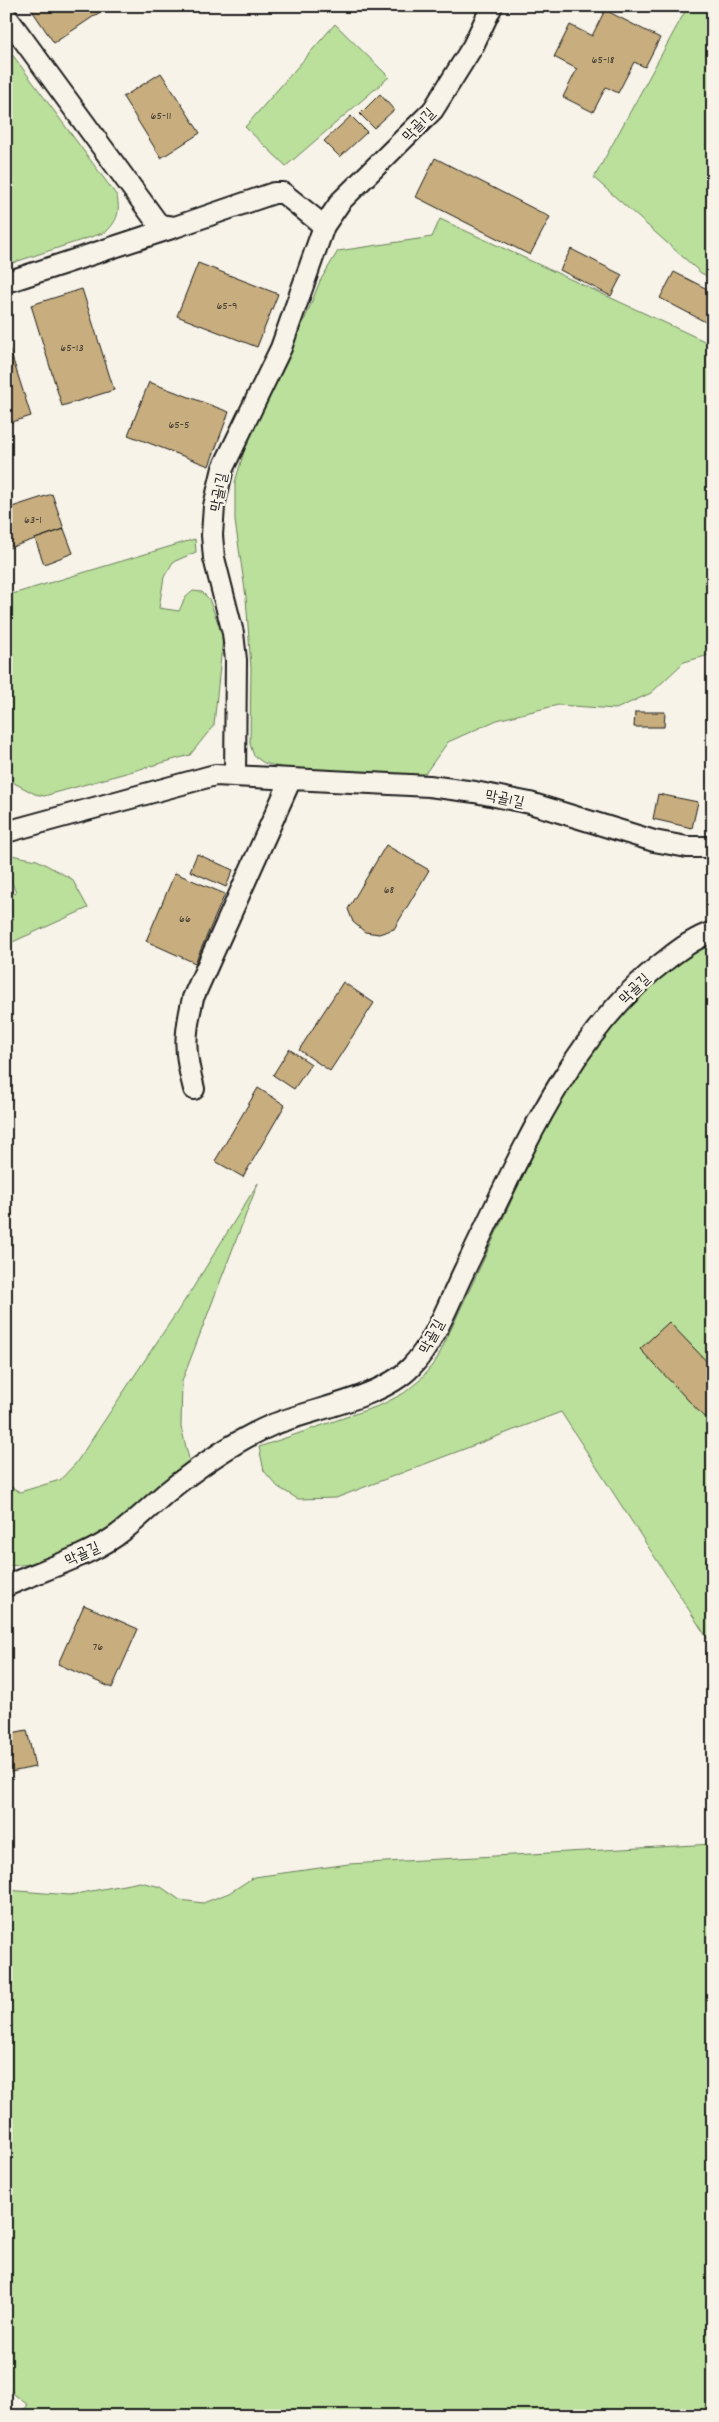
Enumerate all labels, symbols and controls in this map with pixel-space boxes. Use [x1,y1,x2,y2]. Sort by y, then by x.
house number: 65-18 [592,52,615,69]
street label: 막골1길 [398,104,441,147]
house number: 65-11 [151,108,171,125]
house number: 65-9 [216,298,238,315]
house number: 65-13 [60,340,84,357]
house number: 65-5 [168,417,190,434]
street label: 막골1길 [205,471,235,514]
house number: 63-1 [24,512,42,529]
street label: 막골1길 [483,785,526,815]
house number: 68 [384,882,395,899]
house number: 66 [179,911,191,928]
street label: 막골길 [615,969,656,1010]
street label: 막골길 [414,1316,451,1358]
street label: 막골길 [62,1537,104,1572]
house number: 76 [93,1639,103,1656]

